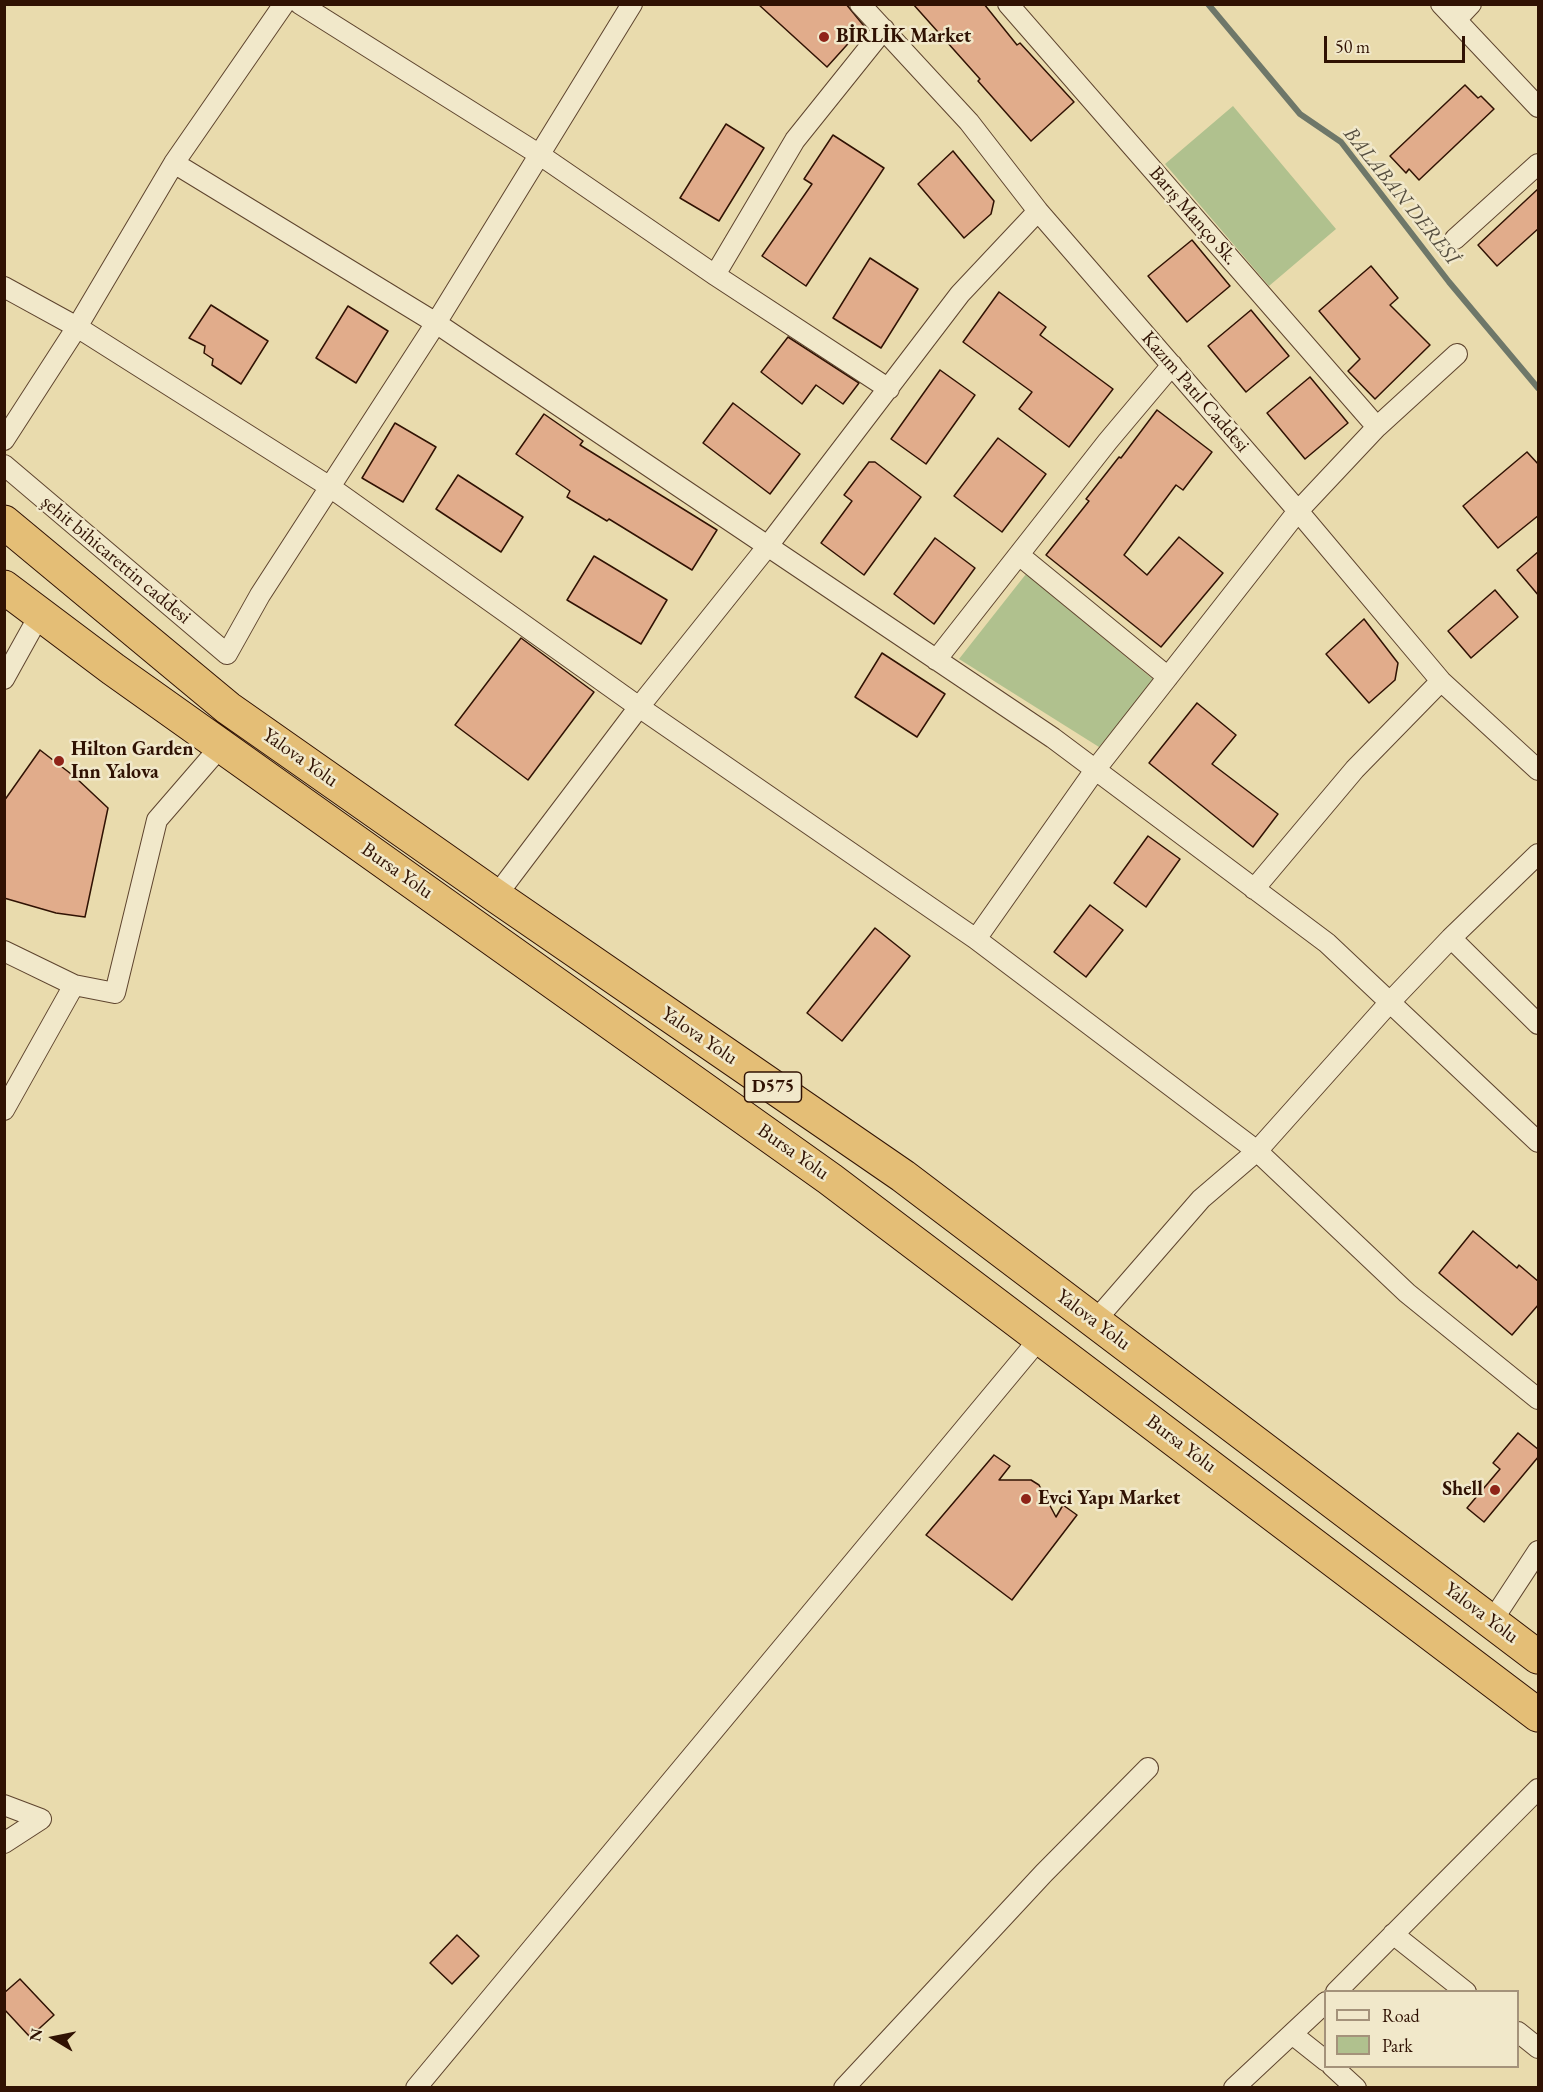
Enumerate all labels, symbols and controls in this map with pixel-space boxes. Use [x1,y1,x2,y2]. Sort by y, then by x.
scale bar [1327,24,1468,62]
place label: BİRLİK Market [836,25,971,49]
marker: BİRLİK Market [817,30,831,44]
text: 50 m [1335,35,1370,58]
water label: BALABAN DERESİ [1338,122,1464,270]
street label: Barış Manço Sk. [1144,162,1242,270]
street label: Kazım Patıl Caddesi [1136,326,1254,458]
street label: şehit bihicarettin caddesi [36,490,196,630]
street label: Yalova Yolu [258,723,342,793]
place label: Hilton Garden Inn Yalova [71,738,193,785]
marker: Hilton Garden Inn Yalova [52,754,66,768]
street label: Bursa Yolu [357,838,437,904]
street label: Yalova Yolu [656,1002,742,1070]
road number: D575 [744,1072,802,1102]
street label: Bursa Yolu [753,1119,833,1185]
street label: Yalova Yolu [1051,1284,1135,1356]
street label: Bursa Yolu [1141,1410,1221,1478]
place label: Shell [1442,1478,1483,1502]
marker: Shell [1488,1483,1502,1497]
place label: Evci Yapı Market [1038,1487,1180,1511]
marker: Evci Yapı Market [1019,1492,1033,1506]
street label: Yalova Yolu [1439,1577,1523,1649]
legend [1324,1990,1519,2068]
text: Road [1382,2004,1420,2027]
north arrow [24,2008,84,2068]
text: N [24,2027,47,2043]
text: Park [1382,2034,1413,2057]

